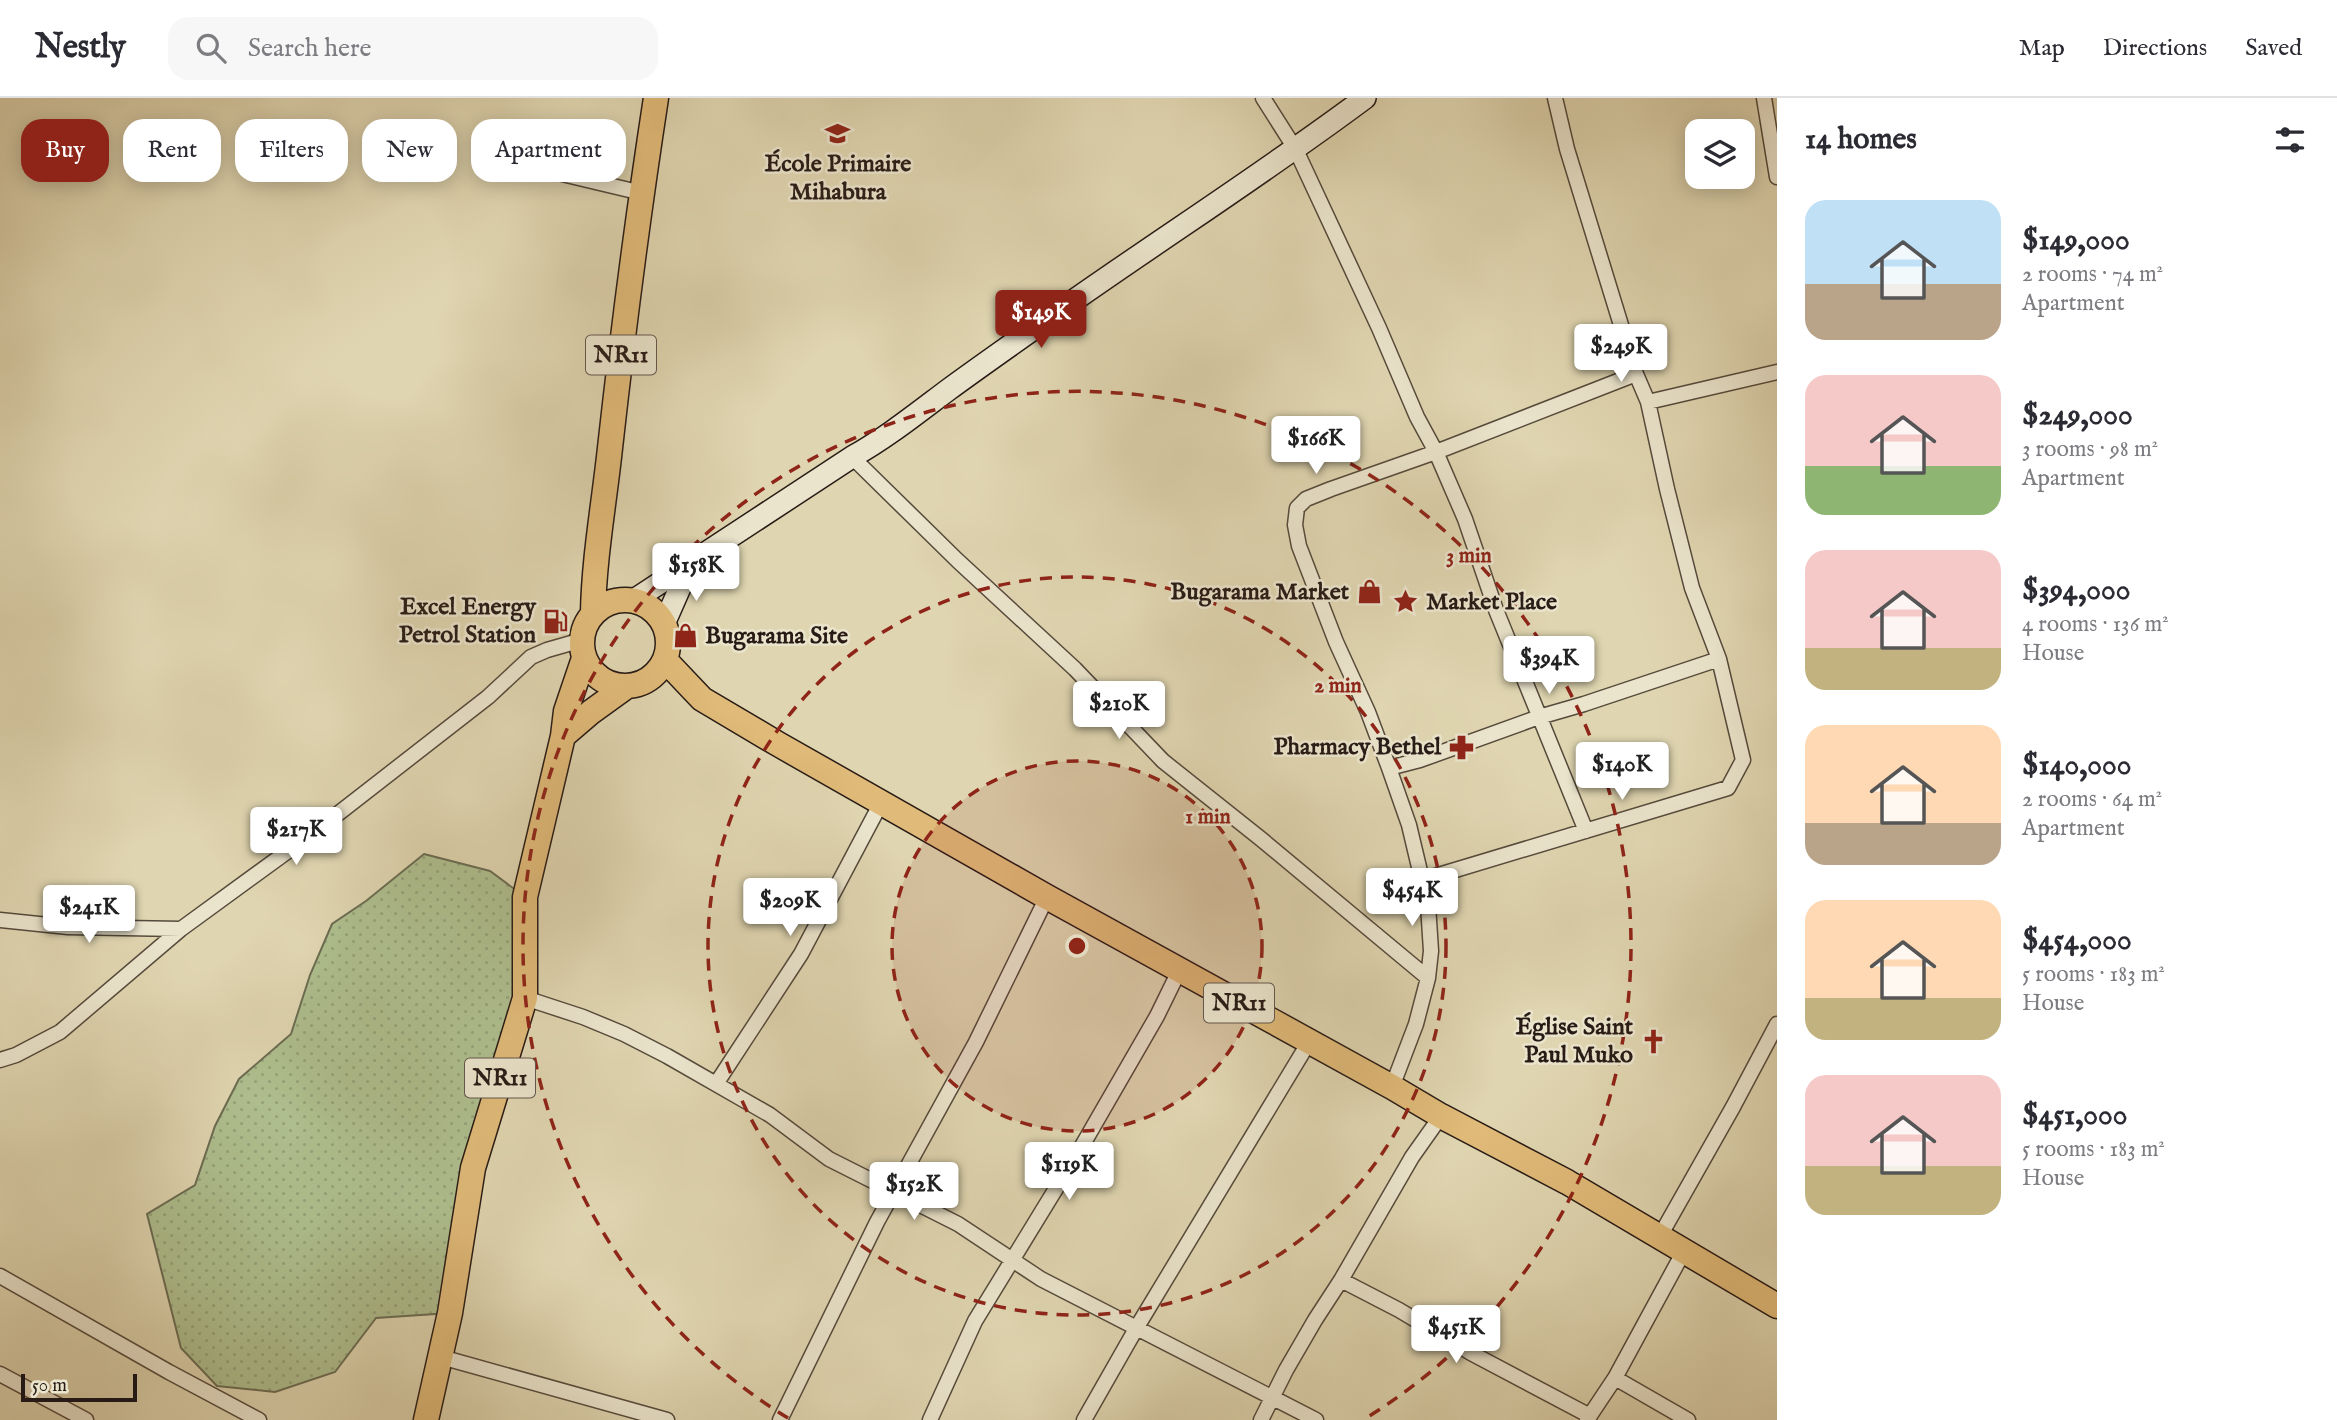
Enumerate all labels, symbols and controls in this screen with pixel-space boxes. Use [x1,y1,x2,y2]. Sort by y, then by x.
search box [168,17,658,80]
text: Nestly [35,27,126,69]
icon: search [192,29,230,67]
text: Search here [248,32,372,65]
text: Map [2019,33,2065,64]
text: Directions [2103,33,2207,64]
text: Saved [2245,33,2302,64]
chip: Buy [21,119,109,182]
chip: Rent [123,119,221,182]
chip: Filters [235,119,348,182]
chip: New [362,119,457,182]
chip: Apartment [471,119,626,182]
school or university icon: École Primaire Mihabura [824,119,852,147]
map controls [1685,119,1755,189]
button: layers [1685,119,1755,189]
text: 14 homes [1805,121,1917,159]
icon: filters [2271,121,2309,159]
place label: École Primaire Mihabura [765,149,911,208]
text: $149,000 [2022,222,2130,260]
icon: home [1861,228,1945,312]
text: 2 rooms · 74 m² [2022,260,2163,289]
text: Apartment [2022,289,2125,318]
pin: $149K [992,290,1090,350]
text: $149K [1011,298,1071,327]
pin: $249K [1572,324,1670,384]
text: $249K [1590,332,1652,361]
road number: NR11 [586,336,656,374]
text: $249,000 [2022,397,2133,435]
icon: home [1861,403,1945,487]
pin: $166K [1267,416,1365,476]
text: $166K [1287,424,1345,453]
text: 3 rooms · 98 m² [2022,435,2158,464]
text: Apartment [2022,464,2125,493]
text: 3 min [1446,543,1492,570]
pin: $158K [647,544,745,603]
text: $158K [668,551,724,580]
text: $394,000 [2022,572,2130,610]
place label: Bugarama Market [1170,577,1350,608]
shop icon: Bugarama Market [1355,578,1383,606]
icon: home [1861,578,1945,662]
place label: Market Place [1426,587,1557,618]
place icon: Market Place [1392,588,1420,616]
place label: Excel Energy Petrol Station [399,592,537,651]
fuel station icon: Excel Energy Petrol Station [542,607,570,635]
text: 4 rooms · 136 m² [2022,610,2169,639]
place label: Bugarama Site [705,621,848,652]
shop icon: Bugarama Site [671,622,699,650]
pin: $394K [1500,636,1598,696]
text: House [2022,639,2084,668]
text: $394K [1519,644,1579,673]
text: 2 min [1314,673,1362,700]
pin: $210K [1070,682,1168,741]
text: $210K [1089,689,1149,718]
place label: Pharmacy Bethel [1273,732,1441,763]
pharmacy icon: Pharmacy Bethel [1447,733,1475,761]
pin: $140K [1573,742,1671,802]
text: $140,000 [2022,747,2131,785]
text: $140K [1592,750,1652,779]
icon: home [1861,753,1945,837]
text: 2 rooms · 64 m² [2022,785,2162,814]
text: 1 min [1185,804,1231,831]
pin: $217K [247,808,345,867]
text: Apartment [2022,814,2125,843]
text: $217K [266,815,326,844]
pin: $454K [1363,868,1461,928]
text: $454K [1382,876,1442,905]
pin: $209K [741,878,839,938]
pin: $241K [40,886,138,945]
text: $209K [759,886,821,915]
text: $241K [59,893,119,922]
text: $454,000 [2022,922,2132,960]
icon: home [1861,928,1945,1012]
centre of rings [1065,934,1089,958]
text: 5 rooms · 183 m² [2022,960,2165,989]
road number: NR11 [1204,983,1274,1022]
text: House [2022,989,2084,1018]
place label: Église Saint Paul Muko [1516,1012,1634,1071]
church icon: Église Saint Paul Muko [1639,1027,1667,1055]
road number: NR11 [465,1058,535,1098]
text: $451,000 [2022,1097,2127,1135]
icon: home [1861,1103,1945,1187]
text: 5 rooms · 183 m² [2022,1135,2165,1164]
pin: $119K [1020,1142,1118,1202]
text: $119K [1041,1150,1097,1179]
pin: $152K [865,1162,963,1222]
text: House [2022,1164,2084,1193]
text: $152K [886,1170,942,1199]
pin: $451K [1407,1306,1505,1365]
text: $451K [1427,1313,1485,1342]
scale bar [21,1371,136,1403]
text: 50 m [32,1374,67,1398]

